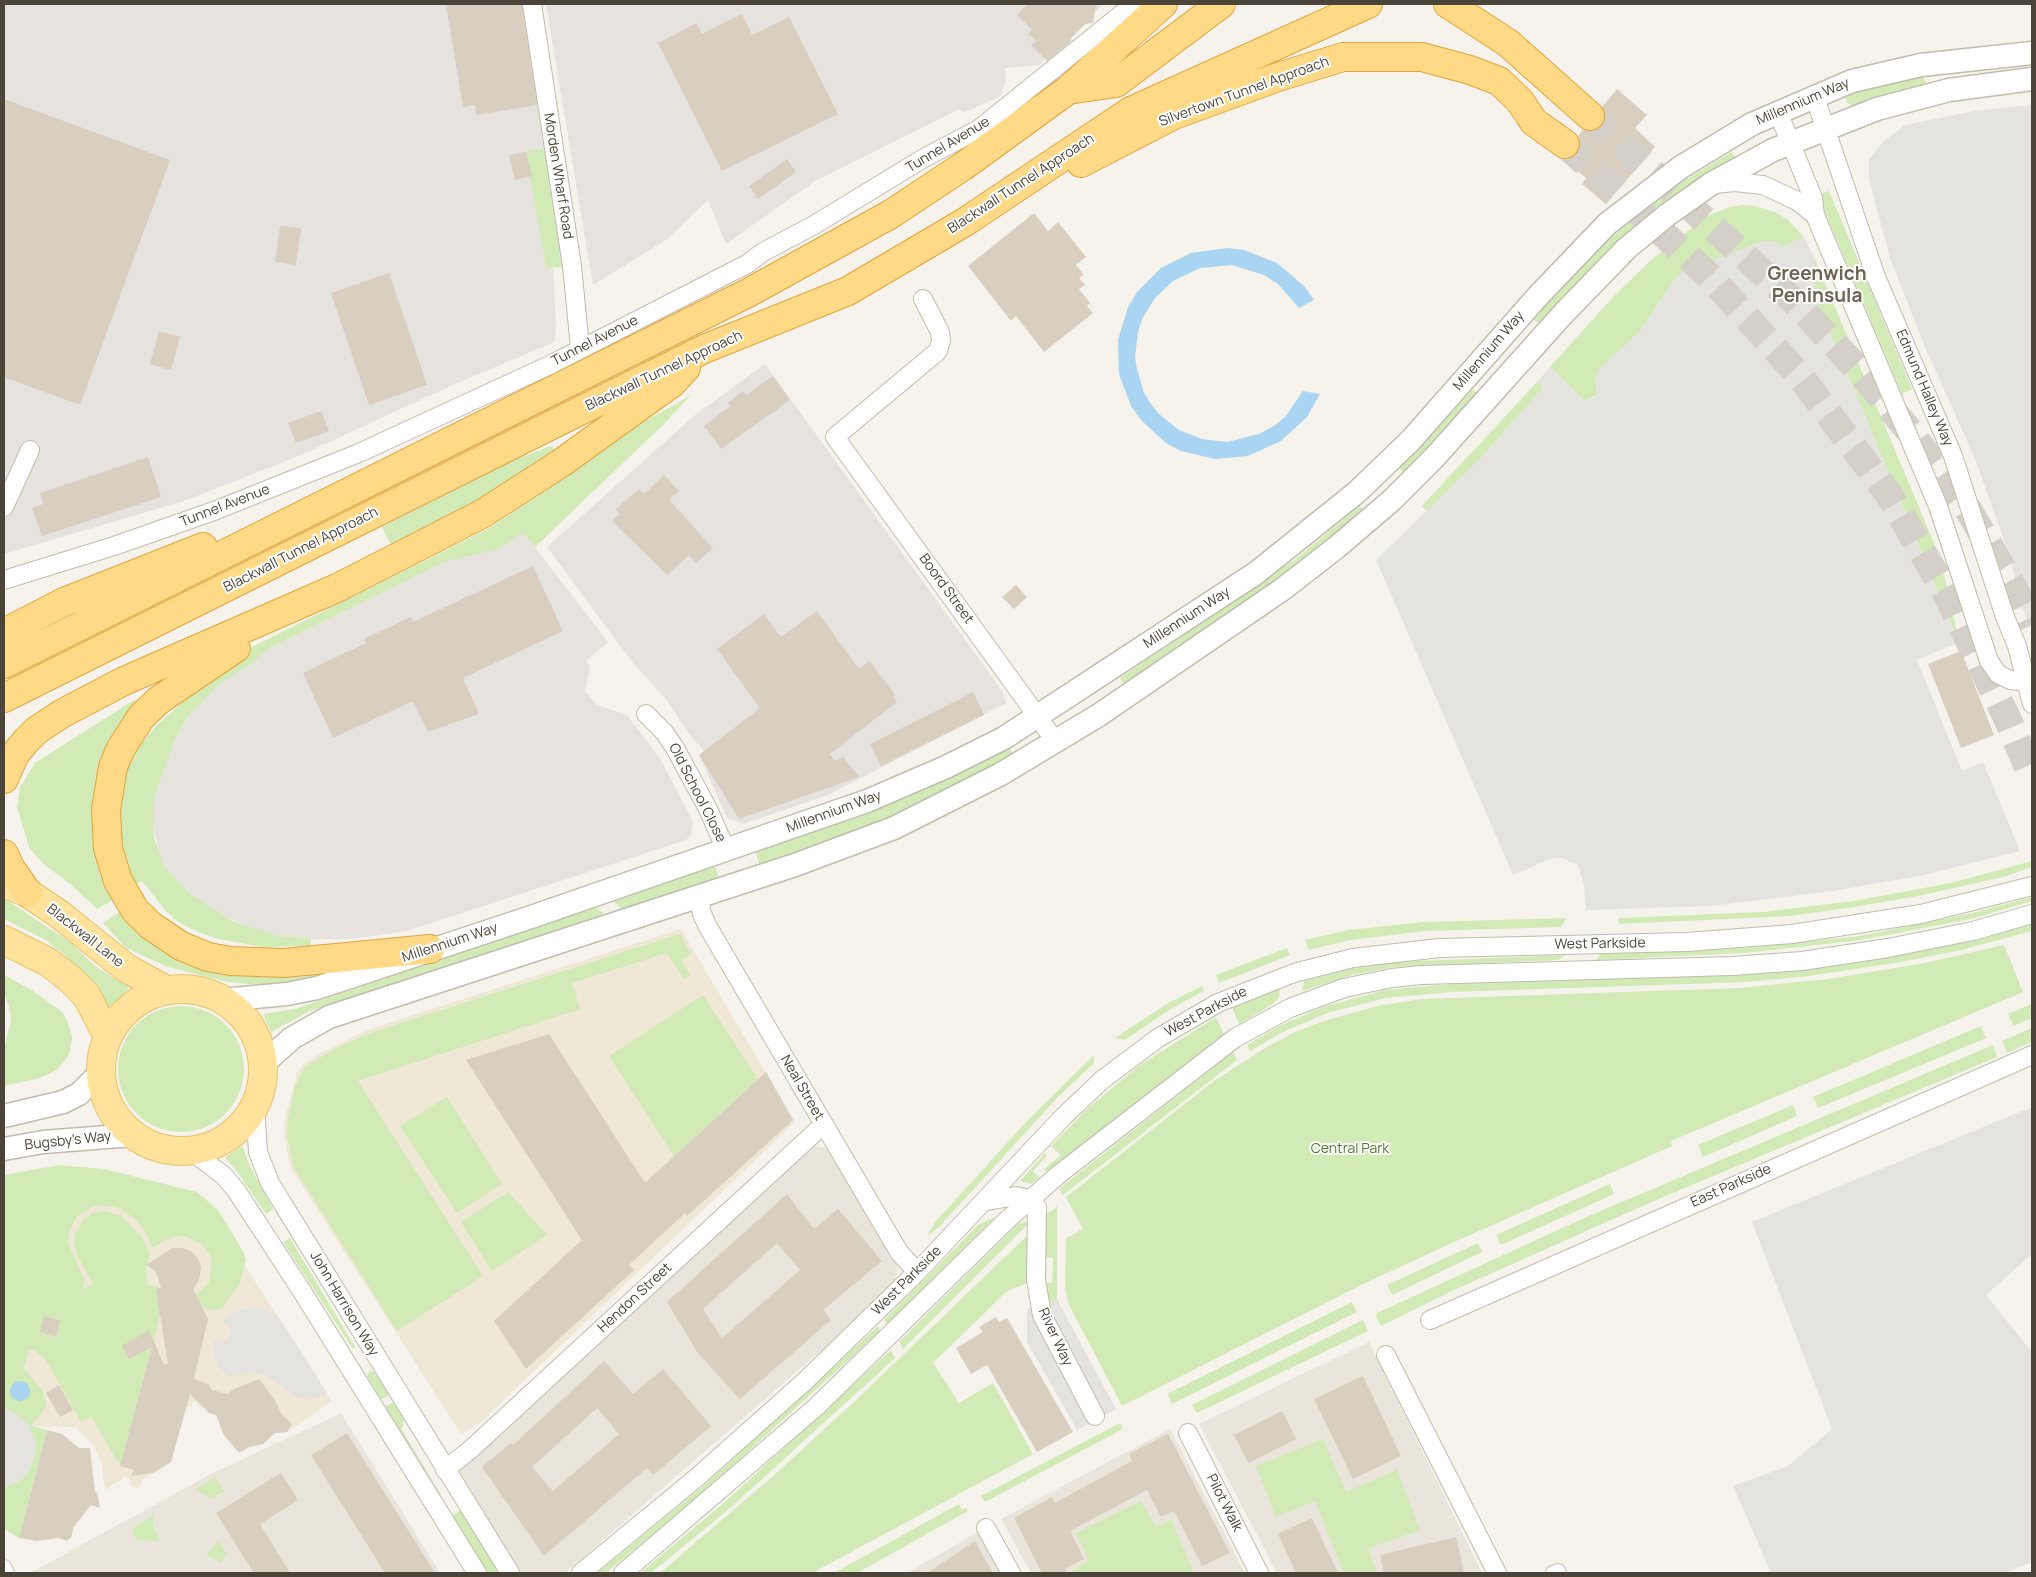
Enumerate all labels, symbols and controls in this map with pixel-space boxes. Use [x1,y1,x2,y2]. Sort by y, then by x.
street label: Silvertown Tunnel Approach [1157,53,1331,131]
street label: Millennium Way [1754,75,1852,129]
street label: Morden Wharf Road [540,112,576,240]
street label: Tunnel Avenue [903,113,993,177]
street label: Blackwall Tunnel Approach [945,130,1097,238]
district label: Greenwich Peninsula [1767,264,1867,308]
street label: Millennium Way [1450,308,1528,394]
street label: Tunnel Avenue [549,312,641,370]
street label: Blackwall Tunnel Approach [583,327,745,415]
street label: Edmund Halley Way [1892,327,1956,449]
street label: Tunnel Avenue [178,481,272,531]
street label: Blackwall Tunnel Approach [221,504,381,596]
street label: Boord Street [915,551,977,627]
street label: Millennium Way [1141,584,1233,652]
street label: Old School Close [665,741,729,845]
street label: Millennium Way [784,787,884,837]
street label: Blackwall Lane [43,901,127,971]
street label: Millennium Way [400,920,500,966]
street label: West Parkside [1554,935,1646,953]
street label: West Parkside [1162,983,1250,1041]
street label: Neal Street [777,1052,827,1124]
street label: Bugsby's Way [24,1128,112,1154]
park label: Central Park [1311,1141,1389,1157]
street label: East Parkside [1688,1161,1774,1211]
street label: West Parkside [869,1243,945,1319]
street label: John Harrison Way [306,1249,382,1359]
street label: Hendon Street [595,1260,675,1336]
street label: River Way [1034,1305,1076,1369]
street label: Pilot Walk [1202,1472,1246,1534]

